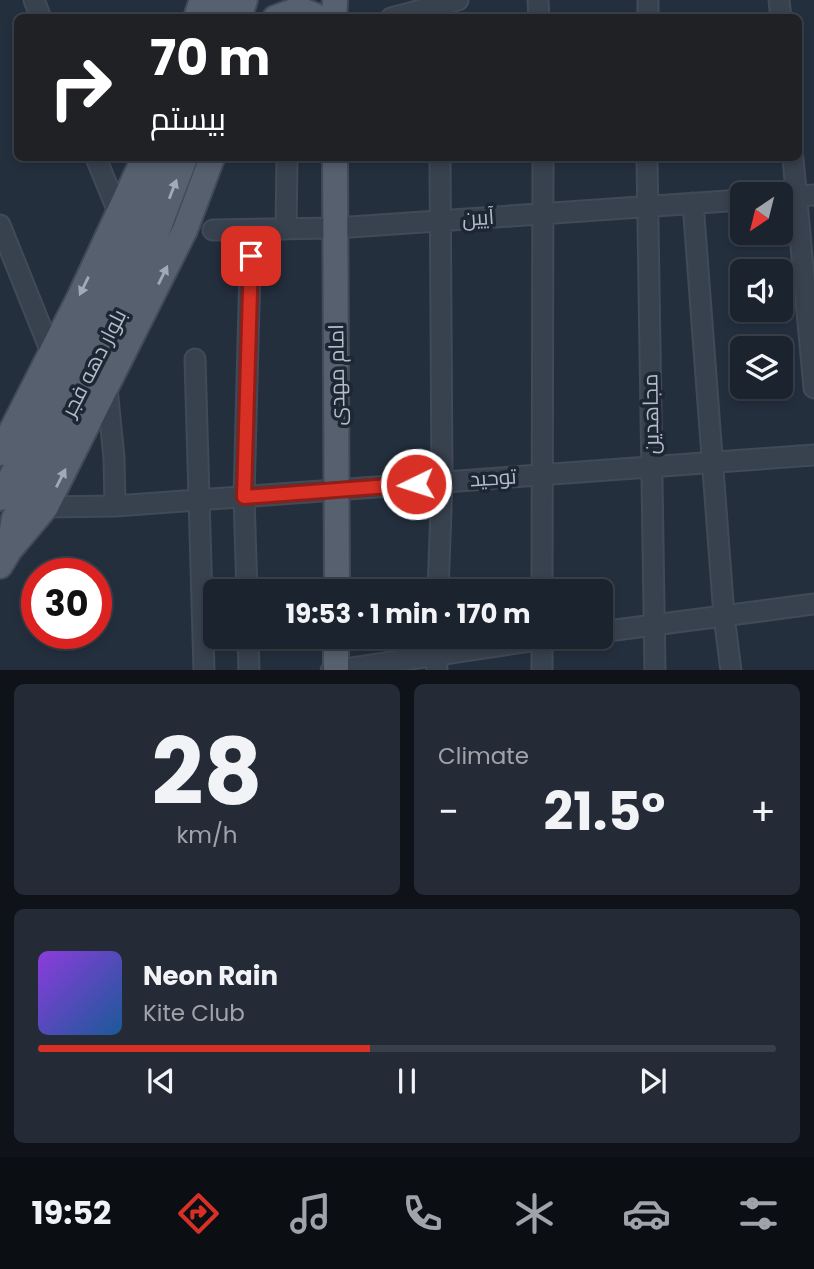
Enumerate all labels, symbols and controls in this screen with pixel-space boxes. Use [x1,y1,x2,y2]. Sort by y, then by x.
text: 70 m [150,24,270,92]
icon: right [35,42,126,133]
text: بیستم [150,96,226,141]
one-way arrow [168,179,179,200]
north arrow [730,182,793,245]
map controls [730,182,793,399]
street label: آیین [461,202,495,233]
pin [221,226,281,286]
icon: arrive [232,237,270,275]
button: sound [730,259,793,322]
one-way arrow [158,265,169,285]
one-way arrow [79,276,90,296]
street label: بلوار دهه فجر [54,304,133,423]
street label: امام مهدی [321,324,352,426]
button: layers [730,336,793,399]
street label: مجاهدین [635,373,666,455]
position arrow [379,447,453,521]
street label: توحید [469,461,518,494]
one-way arrow [56,468,67,488]
speed limit sign: 30 [21,558,112,649]
text: 19:53 · 1 min · 170 m [285,596,531,632]
text: 28 [152,708,262,836]
text: Climate [438,740,529,772]
text: 21.5° [544,775,665,848]
text: − [438,785,459,838]
text: + [750,785,776,838]
text: km/h [176,819,238,851]
text: Neon Rain [143,958,278,994]
text: Kite Club [143,997,245,1029]
icon: previous [142,1062,180,1100]
icon: pause [388,1062,426,1100]
icon: next [634,1062,672,1100]
icon: directions [174,1189,223,1238]
icon: music [286,1189,335,1238]
icon: phone [398,1189,447,1238]
icon: climate [510,1189,559,1238]
icon: car [622,1189,671,1238]
icon: filters [734,1189,783,1238]
text: 19:52 [31,1190,111,1235]

